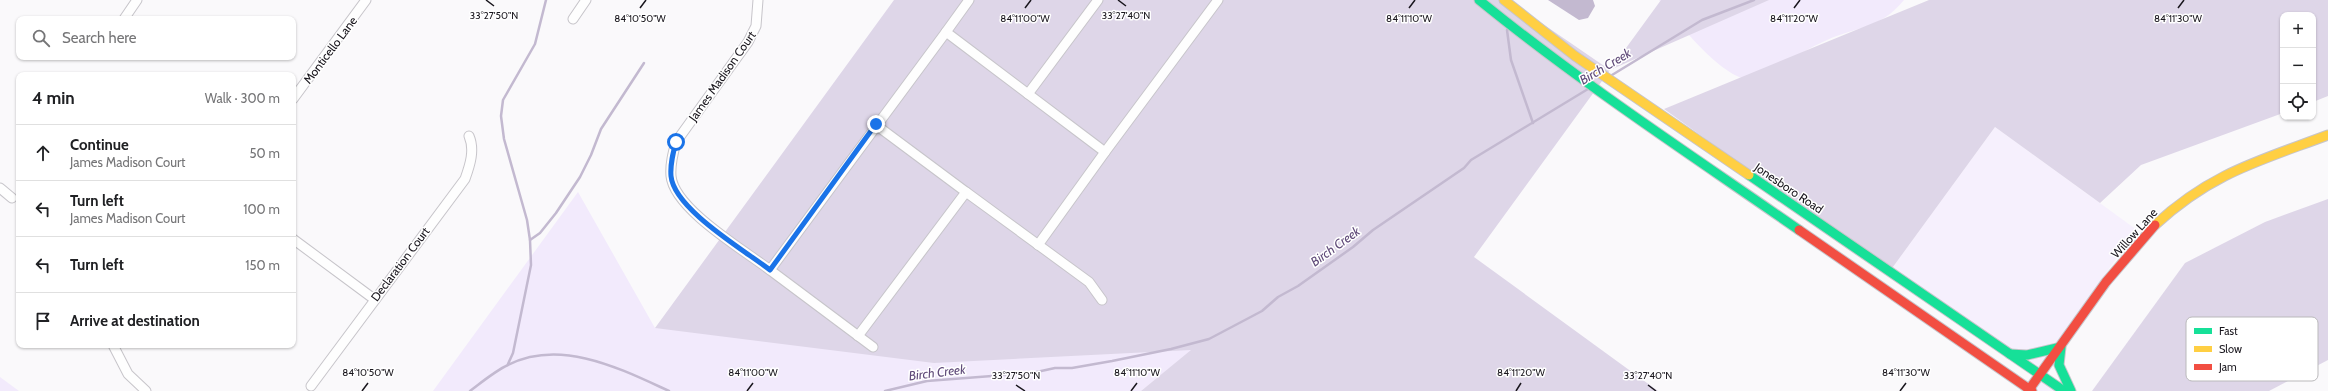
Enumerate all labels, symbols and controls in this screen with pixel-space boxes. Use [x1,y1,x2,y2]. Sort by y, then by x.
text: 33°27'50"N [470,9,518,22]
text: 33°27'40"N [1102,9,1150,22]
text: 84°10'50"W [614,12,666,25]
text: 84°11'00"W [1000,12,1050,25]
text: 84°11'10"W [1386,12,1432,25]
text: 84°11'20"W [1770,12,1818,25]
text: 84°11'30"W [2154,12,2203,25]
map controls [2280,12,2316,120]
button: + [2280,12,2316,48]
street label: Monticello Lane [300,13,360,87]
search box [16,16,296,60]
icon: search [30,27,52,49]
street label: James Madison Court [685,28,759,125]
text: Search here [62,29,137,47]
water label: Birch Creek [1576,44,1634,88]
button: − [2280,48,2316,84]
button: locate [2280,84,2316,120]
text: 4 min [32,88,75,108]
text: Walk · 300 m [205,90,280,106]
route end [867,115,885,133]
route start [667,133,685,151]
text: Continue [70,136,129,154]
icon: ahead [32,142,54,164]
text: 50 m [250,145,280,161]
text: James Madison Court [70,154,185,170]
street label: Jonesboro Road [1751,159,1826,216]
text: Turn left [70,192,124,210]
icon: left [32,198,54,220]
text: 100 m [243,201,280,217]
street label: Willow Lane [2108,205,2160,261]
text: James Madison Court [70,210,185,226]
water label: Birch Creek [1307,222,1363,269]
street label: Declaration Court [367,224,433,304]
icon: left [32,254,54,276]
text: Turn left [70,256,124,274]
text: 150 m [245,257,280,273]
icon: arrive [32,310,54,332]
text: Arrive at destination [70,312,200,330]
legend [2186,317,2318,381]
text: Fast [2219,324,2238,338]
text: Slow [2219,342,2242,356]
text: Jam [2218,360,2237,374]
water label: Birch Creek [908,361,967,383]
text: 84°10'50"W [342,366,394,379]
text: 84°11'00"W [728,366,778,379]
text: 84°11'10"W [1114,366,1160,379]
text: 84°11'20"W [1497,366,1545,379]
text: 84°11'30"W [1882,366,1931,379]
text: 33°27'50"N [992,369,1040,382]
text: 33°27'40"N [1624,369,1672,382]

